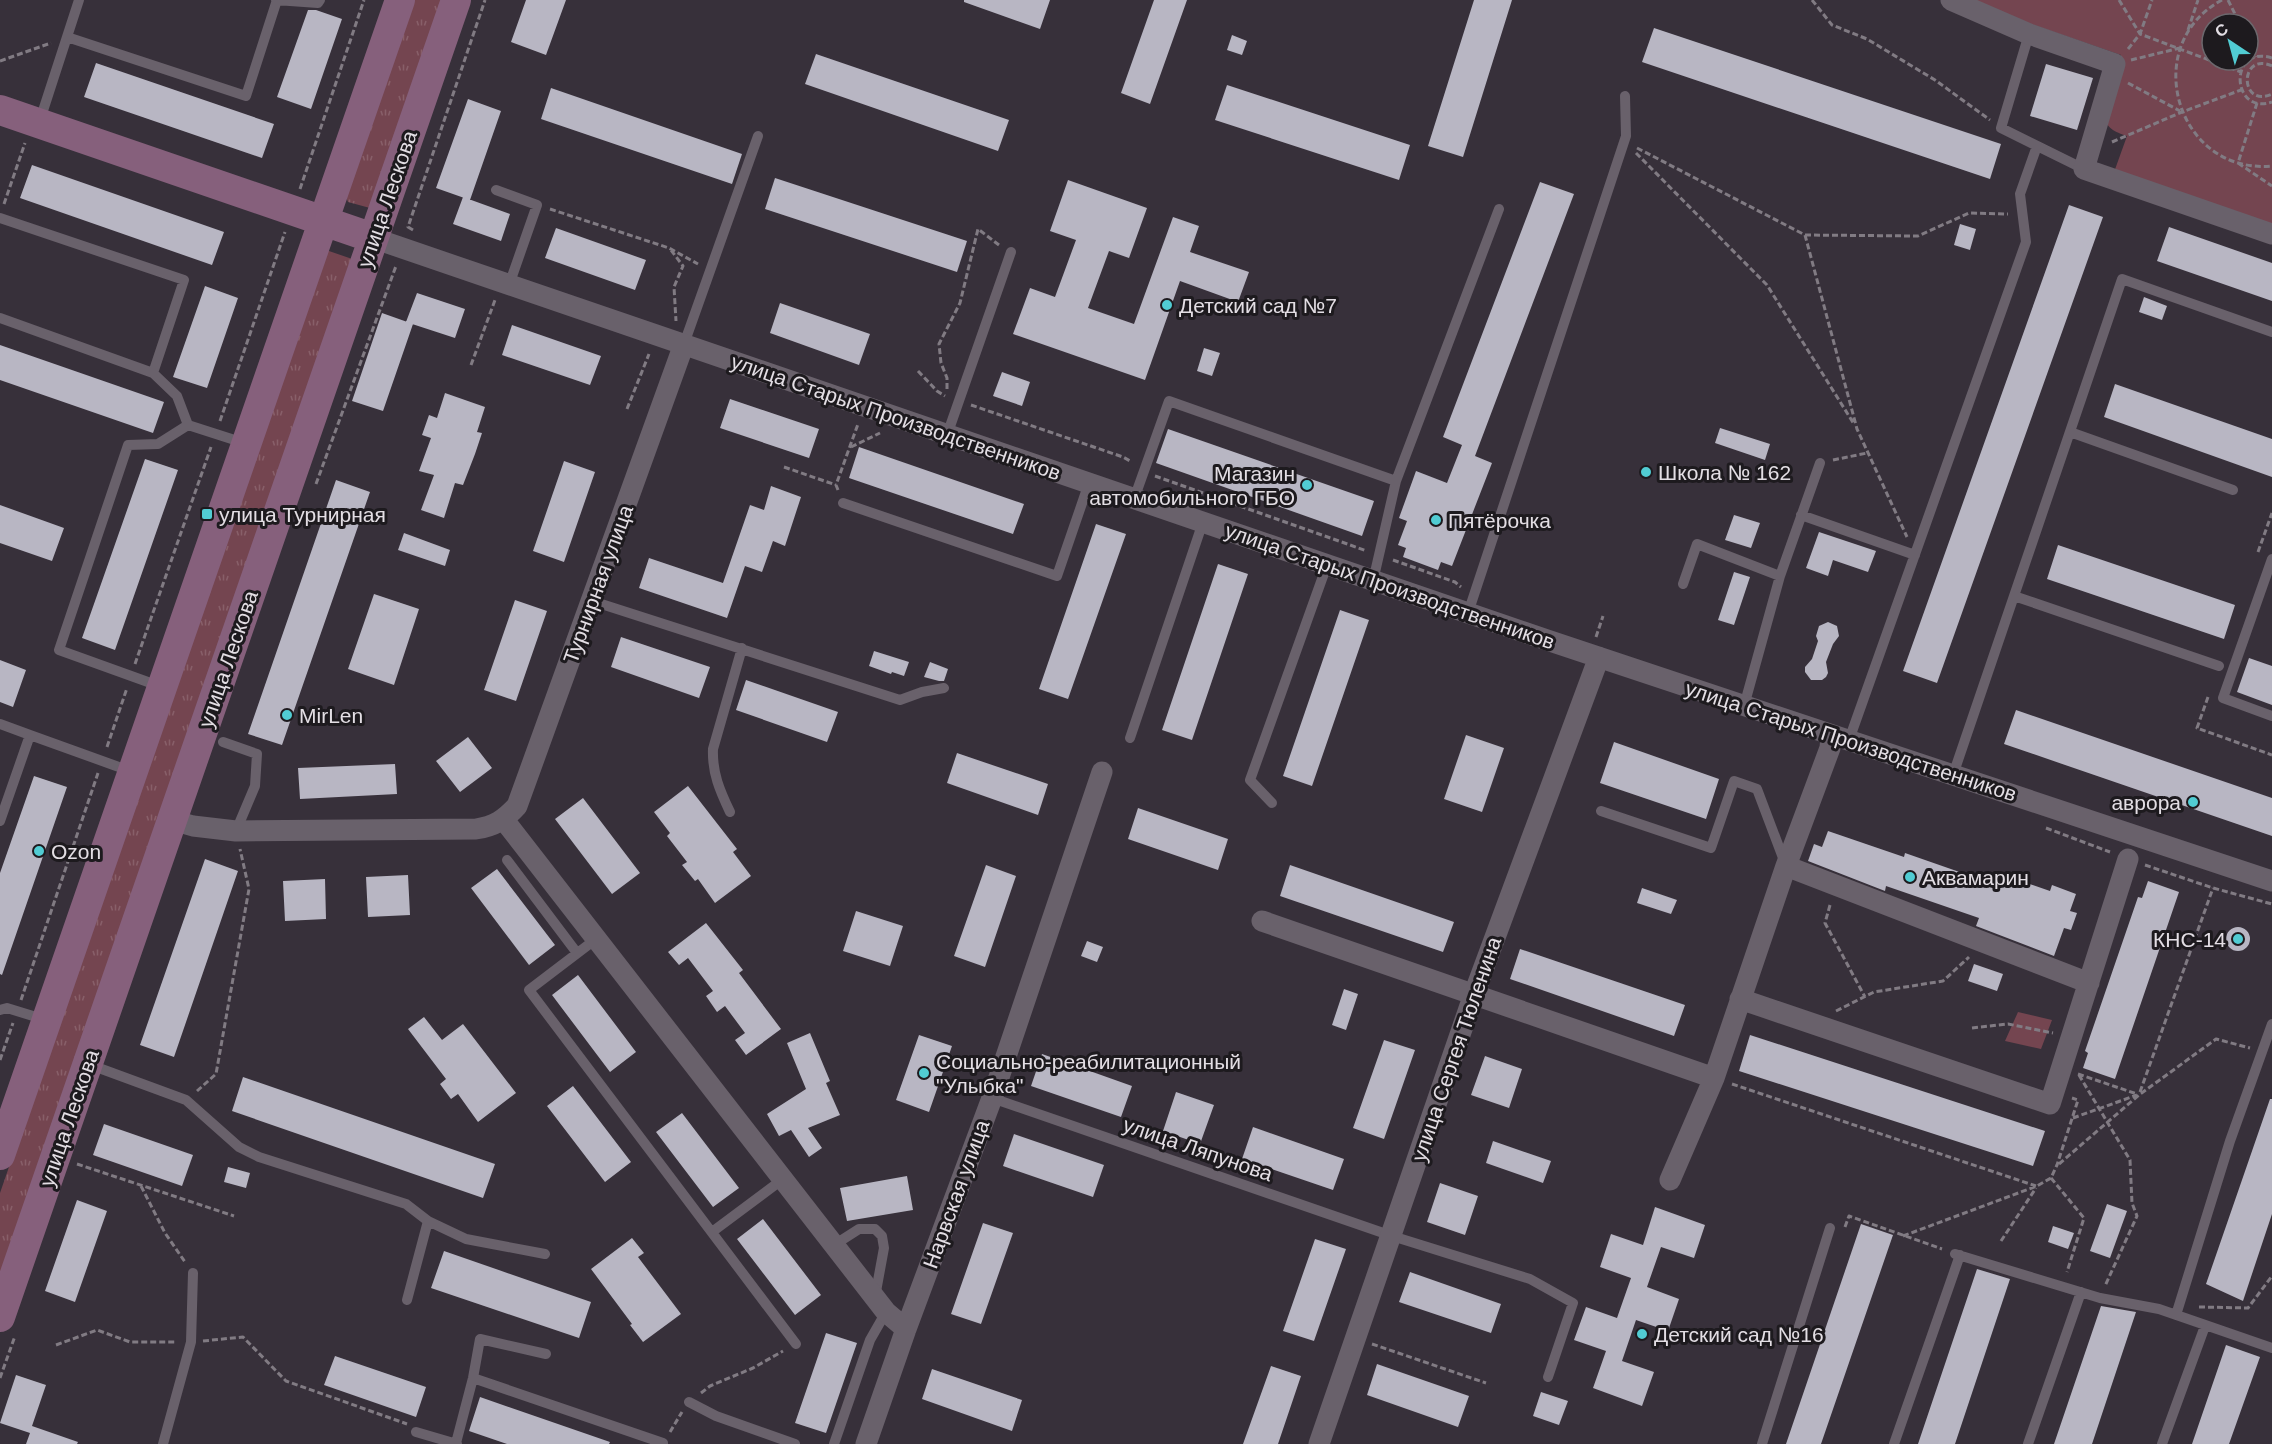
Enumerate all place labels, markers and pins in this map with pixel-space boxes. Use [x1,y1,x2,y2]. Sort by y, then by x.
place label: Детский сад №7 [1179,294,1337,317]
marker: Детский сад №7 [1160,298,1174,312]
place label: Школа № 162 [1658,461,1791,484]
place label: Магазин автомобильного ГБО [1089,462,1295,509]
marker: Школа № 162 [1639,465,1653,479]
marker: Магазин автомобильного ГБО [1300,478,1314,492]
place label: улица Турнирная [219,503,386,526]
marker: улица Турнирная [200,507,214,521]
place label: Пятёрочка [1448,509,1551,532]
marker: Пятёрочка [1429,513,1443,527]
place label: MirLen [299,704,363,727]
marker: MirLen [280,708,294,722]
place label: аврора [2111,791,2181,814]
marker: аврора [2186,795,2200,809]
place label: Ozon [51,840,101,863]
marker: Ozon [32,844,46,858]
place label: Аквамарин [1922,866,2029,889]
marker: Аквамарин [1903,870,1917,884]
place label: КНС-14 [2153,928,2226,951]
marker: КНС-14 [2231,932,2245,946]
place label: Социально-реабилитационный "Улыбка" [936,1050,1241,1097]
marker: Социально-реабилитационный "Улыбка" [917,1066,931,1080]
place label: Детский сад №16 [1654,1323,1824,1346]
marker: Детский сад №16 [1635,1327,1649,1341]

